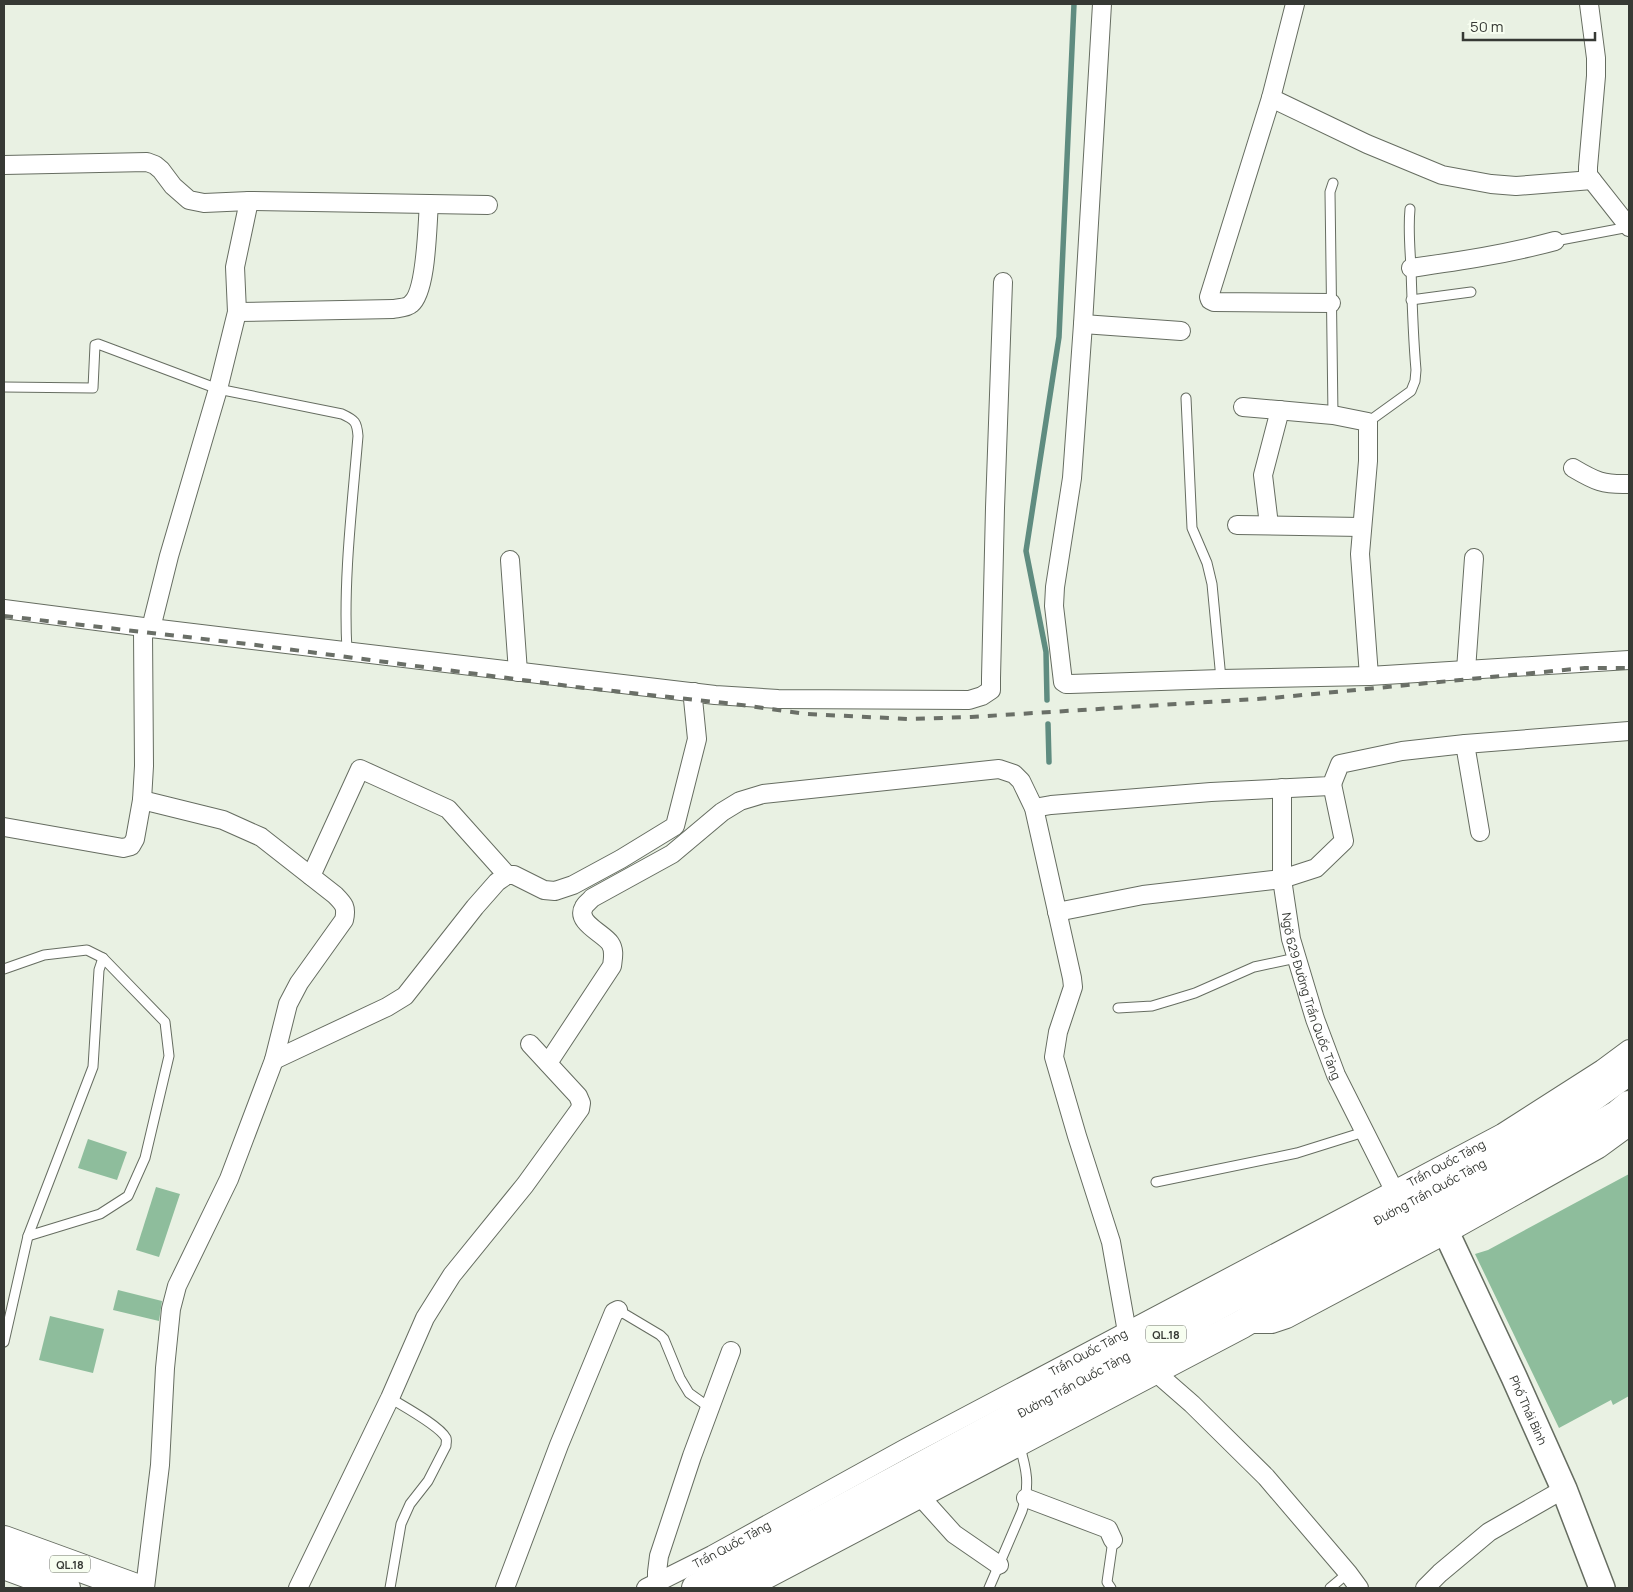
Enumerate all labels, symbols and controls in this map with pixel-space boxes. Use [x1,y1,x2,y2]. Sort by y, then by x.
scale bar [1463,10,1596,42]
text: 50 m [1470,16,1504,37]
street label: Ngõ 629 Đường Trần Quốc Tảng [1279,911,1345,1083]
street label: Trần Quốc Tảng [1404,1135,1488,1190]
street label: Đường Trần Quốc Tảng [1370,1154,1489,1228]
street label: Trần Quốc Tảng [1046,1324,1130,1380]
road number: QL.18 [1146,1326,1186,1342]
street label: Đường Trần Quốc Tảng [1014,1347,1132,1421]
street label: Phố Thái Bình [1506,1372,1552,1447]
street label: Trần Quốc Tảng [690,1516,773,1572]
road number: QL.18 [50,1556,90,1572]

